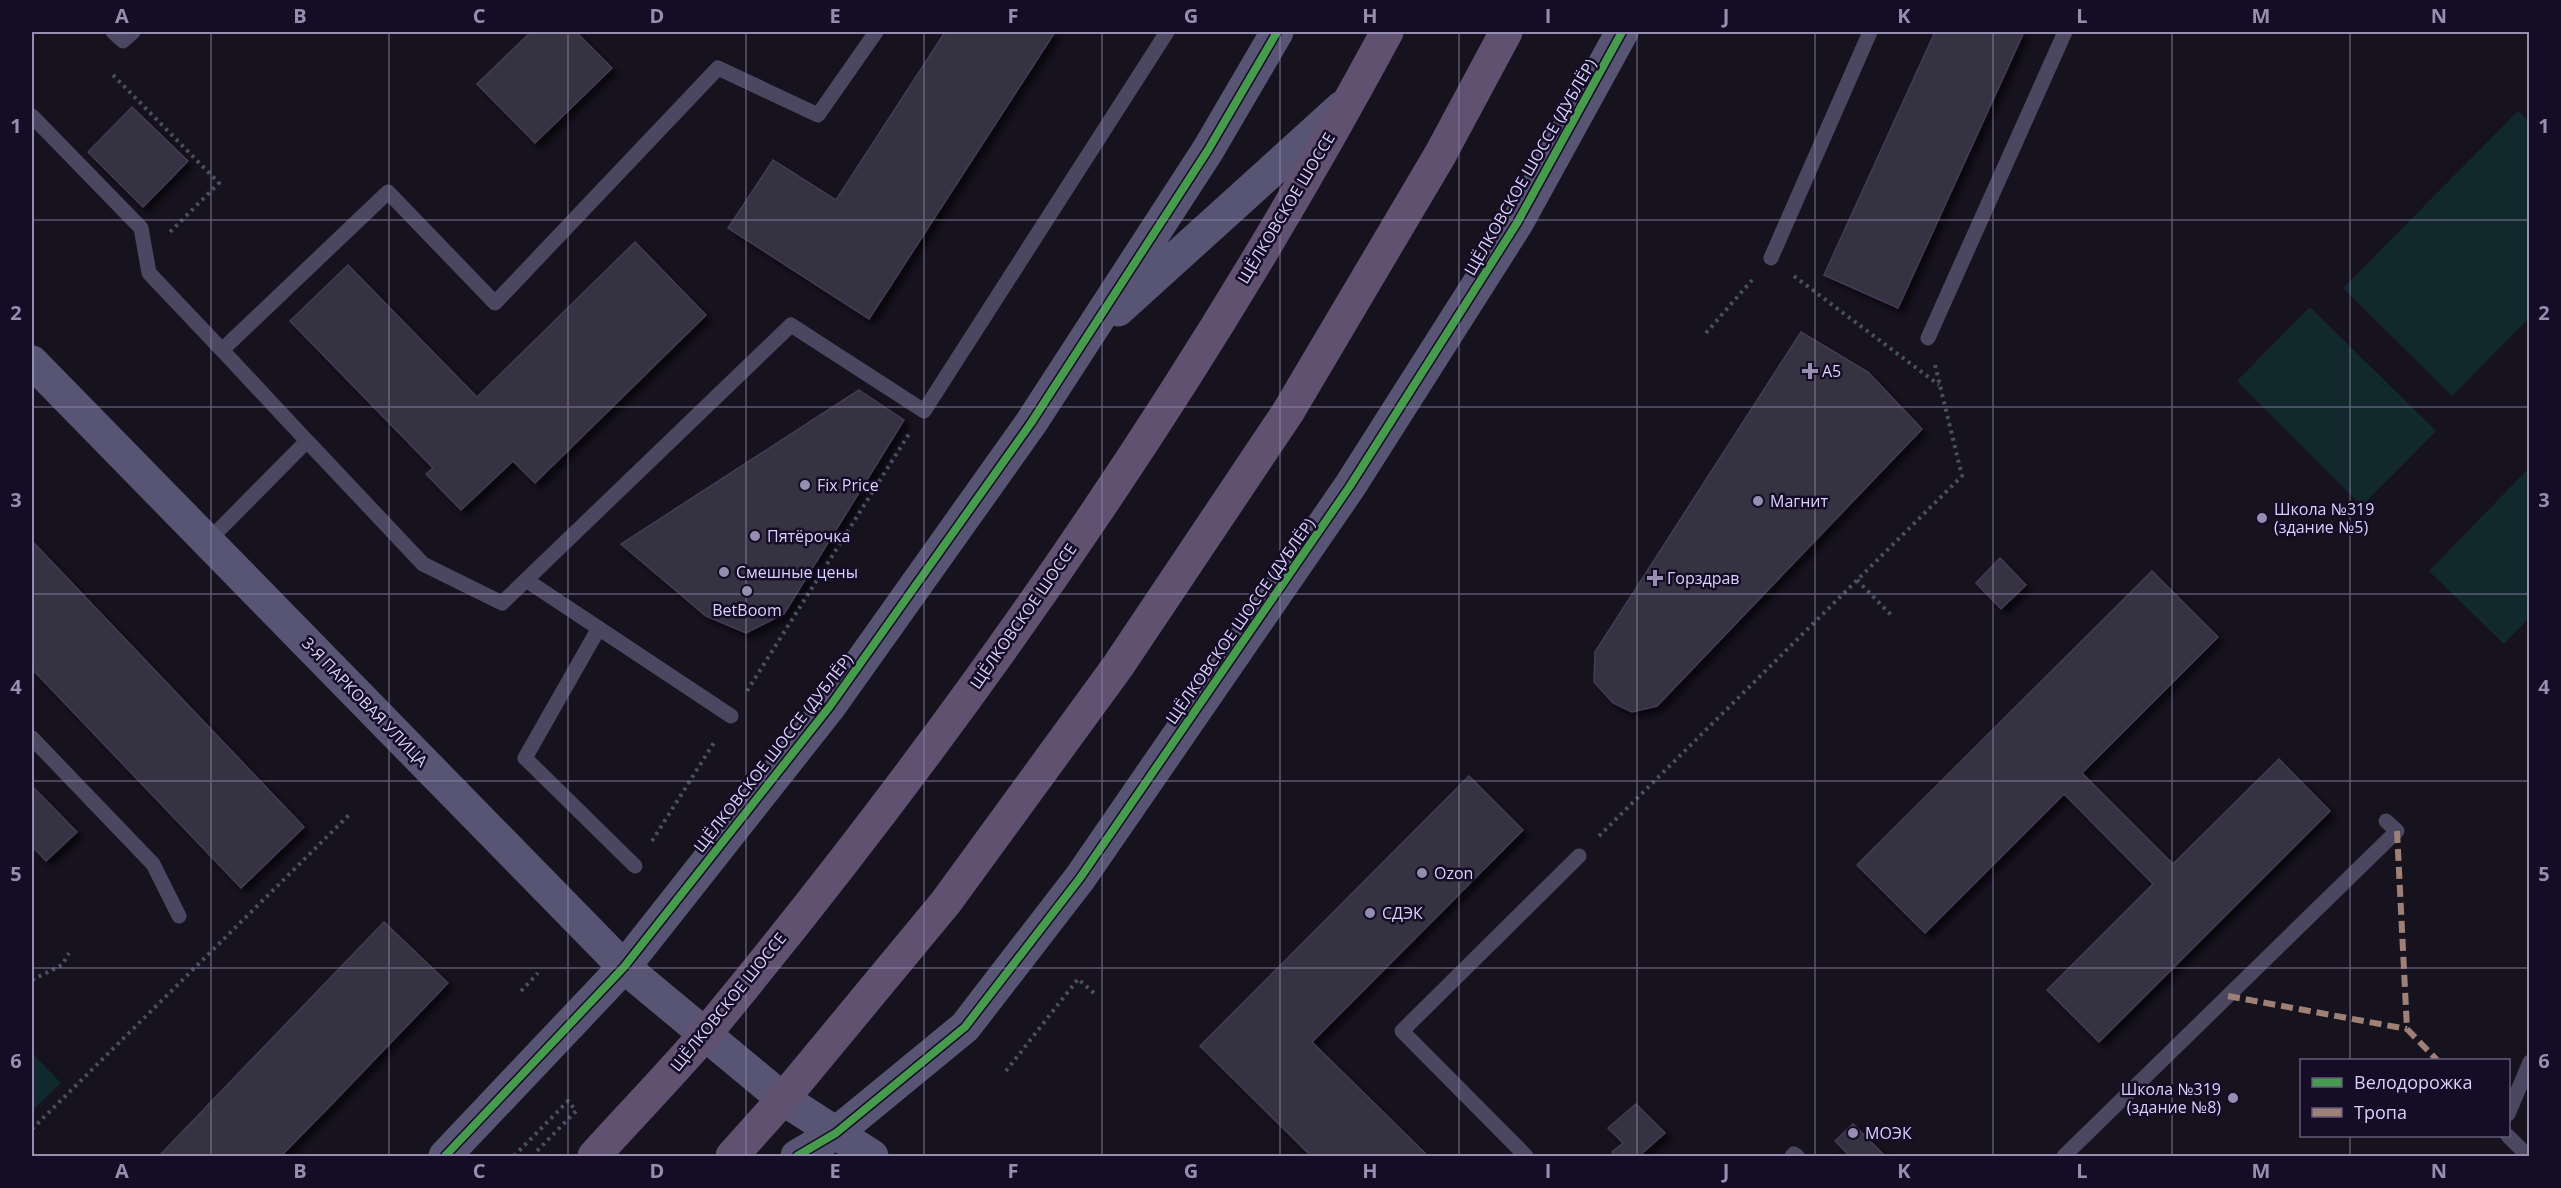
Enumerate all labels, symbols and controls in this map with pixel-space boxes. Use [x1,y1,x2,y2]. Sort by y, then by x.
text: A [115,2,129,29]
text: B [293,2,307,29]
text: C [473,2,486,29]
text: D [650,2,664,29]
text: E [829,2,841,29]
text: F [1008,2,1018,29]
text: G [1184,2,1198,29]
text: H [1362,2,1378,29]
text: I [1545,2,1551,29]
text: J [1721,2,1729,29]
text: K [1897,2,1911,29]
text: L [2076,2,2088,29]
text: M [2252,2,2270,29]
text: N [2431,2,2447,29]
street label: ЩЁЛКОВСКОЕ ШОССЕ (ДУБЛЁР) [1459,54,1601,279]
text: 1 [10,112,22,139]
text: 1 [2538,112,2550,139]
street label: ЩЁЛКОВСКОЕ ШОССЕ [1232,128,1340,288]
text: 2 [10,299,22,326]
text: 2 [2538,299,2550,326]
place label: А5 [1822,360,1841,382]
marker: А5 [1803,364,1817,378]
place label: Fix Price [817,474,879,496]
marker: Fix Price [798,478,812,492]
text: 3 [10,486,22,513]
text: 3 [2538,486,2550,513]
place label: Магнит [1770,490,1828,512]
marker: Магнит [1751,494,1765,508]
place label: Школа №319 (здание №5) [2274,498,2374,538]
marker: Школа №319 (здание №5) [2255,511,2269,525]
street label: ЩЁЛКОВСКОЕ ШОССЕ (ДУБЛЁР) [1160,513,1320,728]
place label: Пятёрочка [767,525,850,547]
marker: Пятёрочка [748,529,762,543]
street label: ЩЁЛКОВСКОЕ ШОССЕ [964,539,1082,693]
place label: Смешные цены [736,561,858,583]
marker: Смешные цены [717,565,731,579]
place label: Горздрав [1667,567,1740,589]
marker: Горздрав [1648,571,1662,585]
marker: BetBoom [740,584,754,598]
place label: BetBoom [712,599,782,621]
street label: 3-Я ПАРКОВАЯ УЛИЦА [297,632,433,772]
street label: ЩЁЛКОВСКОЕ ШОССЕ (ДУБЛЁР) [688,649,858,857]
text: 4 [10,673,22,700]
text: 4 [2538,673,2550,700]
text: 5 [10,860,22,887]
text: 5 [2538,860,2550,887]
place label: Ozon [1434,862,1473,884]
marker: Ozon [1415,866,1429,880]
place label: СДЭК [1382,902,1423,924]
marker: СДЭК [1363,906,1377,920]
street label: ЩЁЛКОВСКОЕ ШОССЕ [665,928,791,1076]
text: 6 [10,1047,22,1074]
text: 6 [2538,1047,2550,1074]
legend [2300,1059,2510,1137]
text: Велодорожка [2354,1070,2472,1094]
place label: Школа №319 (здание №8) [2121,1078,2221,1118]
marker: Школа №319 (здание №8) [2226,1091,2240,1105]
text: Тропа [2354,1100,2407,1124]
place label: МОЭК [1865,1122,1912,1144]
marker: МОЭК [1846,1126,1860,1140]
text: A [115,1157,129,1184]
text: B [293,1157,307,1184]
text: C [473,1157,486,1184]
text: D [650,1157,664,1184]
text: E [829,1157,841,1184]
text: F [1008,1157,1018,1184]
text: G [1184,1157,1198,1184]
text: H [1362,1157,1378,1184]
text: I [1545,1157,1551,1184]
text: J [1721,1157,1729,1184]
text: K [1897,1157,1911,1184]
text: L [2076,1157,2088,1184]
text: M [2252,1157,2270,1184]
text: N [2431,1157,2447,1184]

